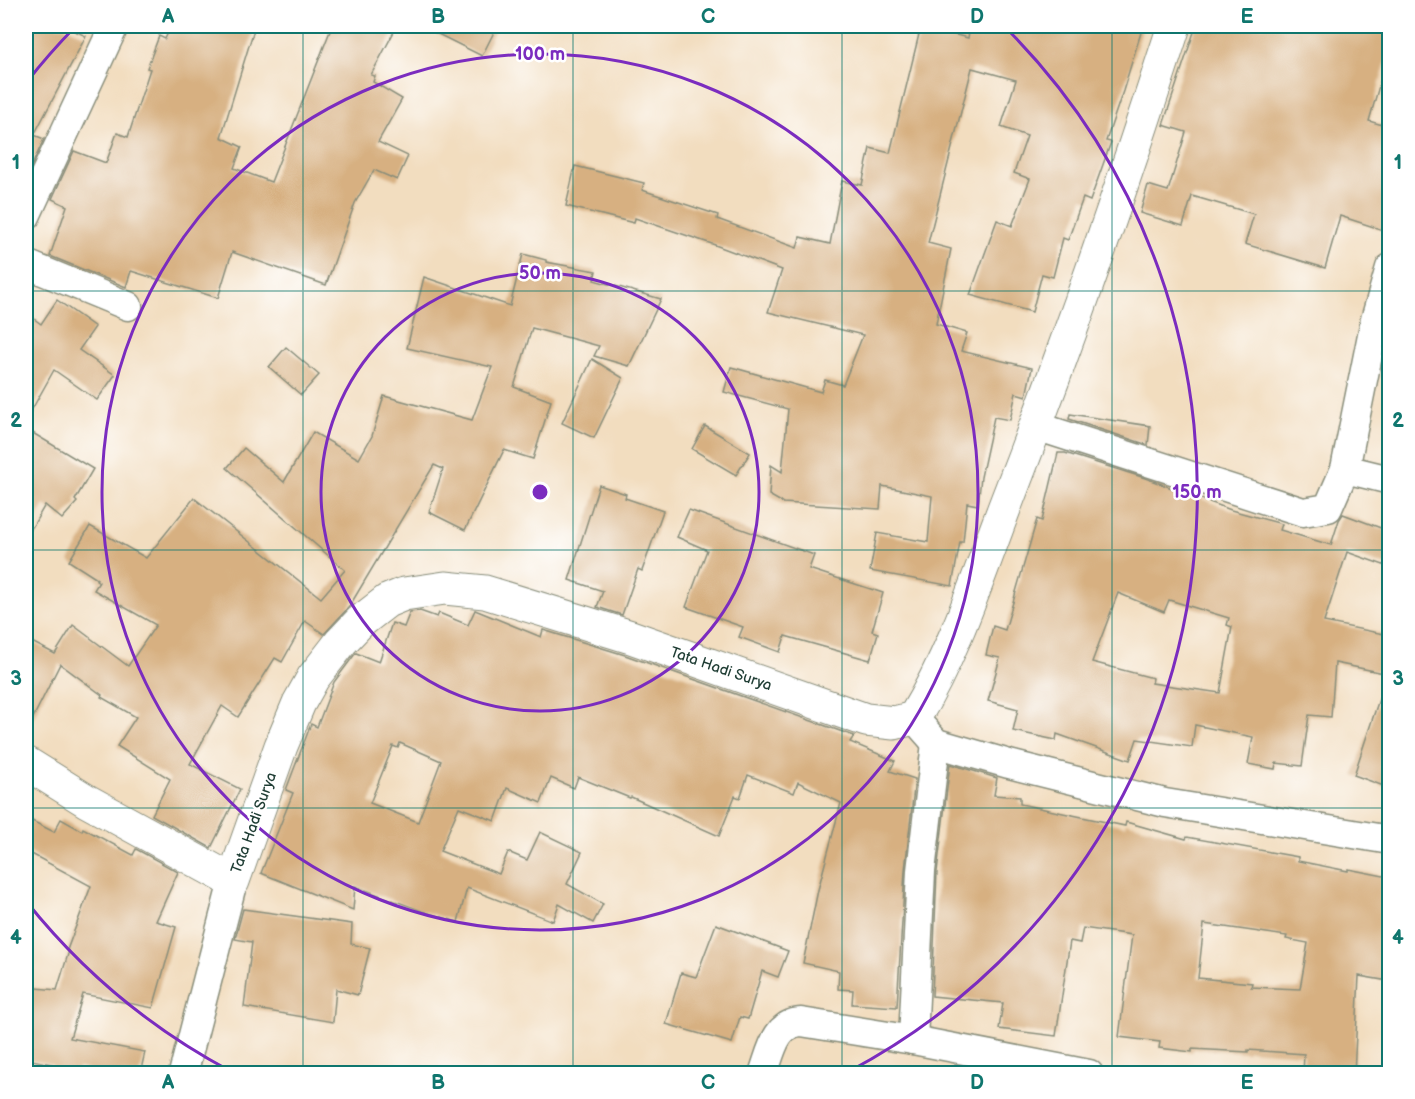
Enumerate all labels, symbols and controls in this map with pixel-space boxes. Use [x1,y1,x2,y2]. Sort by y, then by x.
text: A [161,5,175,29]
text: B [431,5,445,29]
text: C [701,5,715,29]
text: D [970,5,984,29]
text: E [1241,5,1254,29]
text: 100 m [515,44,565,65]
text: 1 [12,151,20,175]
text: 1 [1394,151,1402,175]
text: 50 m [519,263,561,284]
text: 2 [10,409,22,433]
text: 2 [1392,409,1404,433]
centre of rings [530,482,550,502]
text: 150 m [1172,482,1222,503]
street label: Tata Hadi Surya [668,643,774,695]
text: 3 [10,667,22,691]
text: 3 [1392,667,1404,691]
street label: Tata Hadi Surya [227,770,281,876]
text: 4 [10,926,22,950]
text: 4 [1392,926,1404,950]
text: A [161,1071,175,1095]
text: B [431,1071,445,1095]
text: C [701,1071,715,1095]
text: D [970,1071,984,1095]
text: E [1241,1071,1254,1095]

